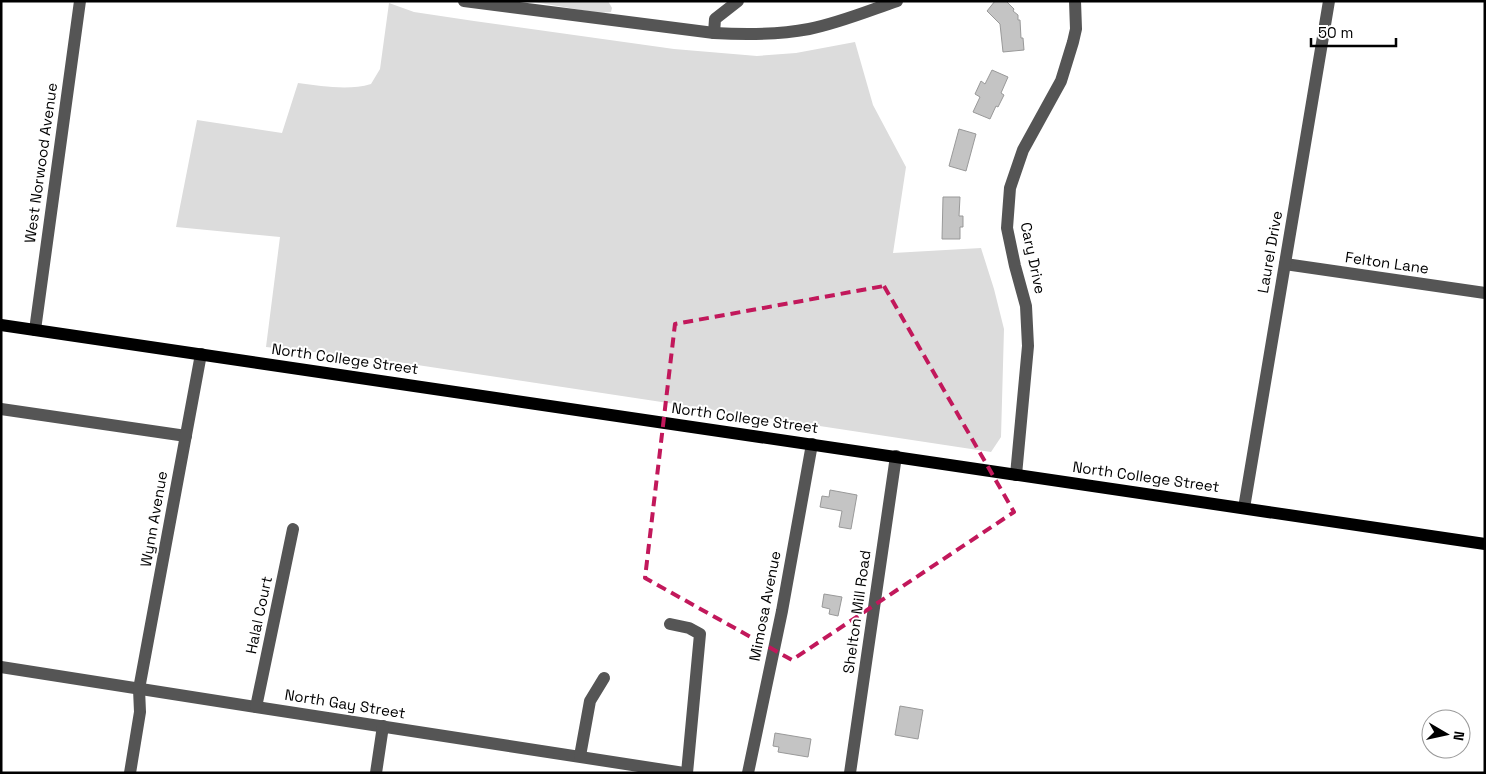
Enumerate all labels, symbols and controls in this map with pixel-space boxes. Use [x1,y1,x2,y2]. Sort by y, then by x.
scale bar [1311,15,1396,47]
text: 50 m [1318,23,1353,42]
street label: West Norwood Avenue [20,81,61,244]
street label: Laurel Drive [1253,209,1286,295]
street label: Cary Drive [1017,220,1050,296]
street label: Felton Lane [1344,247,1430,278]
street label: North College Street [270,339,420,378]
street label: North College Street [670,398,820,437]
street label: North College Street [1071,457,1221,496]
street label: Wynn Avenue [136,469,171,568]
street label: Mimosa Avenue [745,549,785,663]
street label: Shelton Mill Road [838,549,875,675]
street label: Halal Court [241,574,276,655]
street label: North Gay Street [283,685,407,722]
north arrow [1421,709,1471,759]
text: N [1449,730,1468,742]

